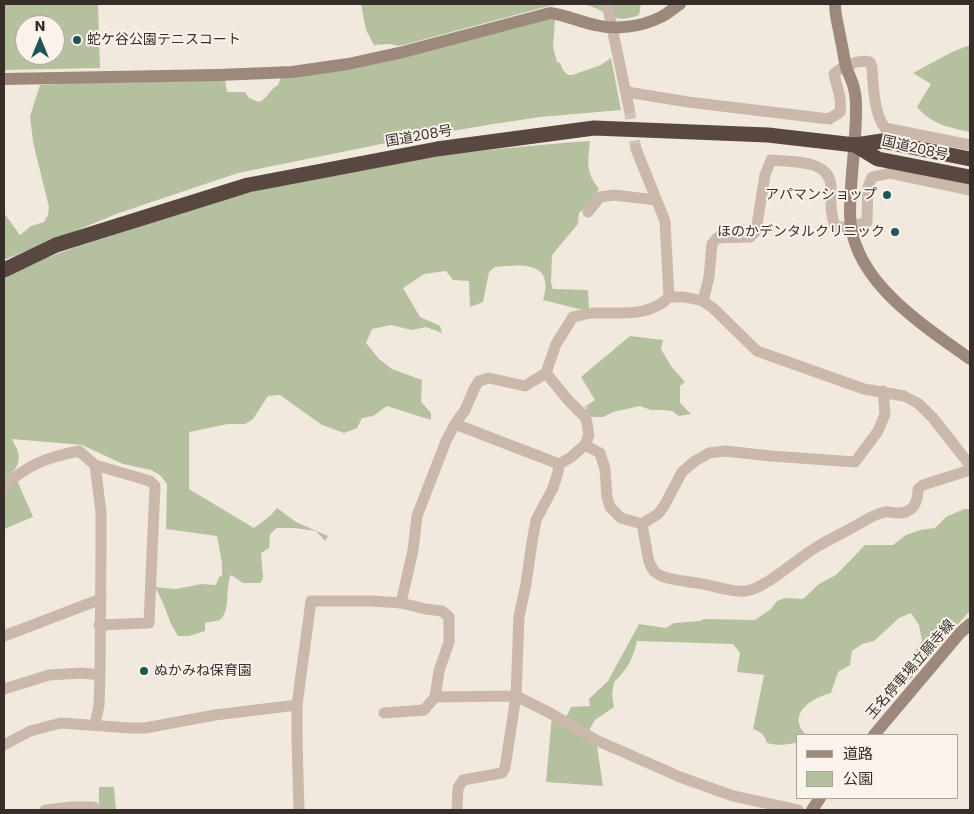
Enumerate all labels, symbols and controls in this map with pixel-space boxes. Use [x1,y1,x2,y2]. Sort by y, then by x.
north arrow [15,15,65,65]
text: N [35,16,45,36]
place label: 蛇ケ谷公園テニスコート [87,32,241,48]
marker: 蛇ケ谷公園テニスコート [71,34,83,46]
street label: 国道208号 [384,123,454,151]
street label: 国道208号 [880,133,950,165]
place label: アパマンショップ [765,187,877,203]
marker: アパマンショップ [881,189,893,201]
place label: ほのかデンタルクリニック [717,224,885,240]
marker: ほのかデンタルクリニック [889,226,901,238]
street label: 玉名停車場立願寺線 [863,617,959,723]
place label: ぬかみね保育園 [154,663,252,679]
marker: ぬかみね保育園 [138,665,150,677]
legend [796,734,959,799]
text: 道路 [843,743,873,764]
text: 公園 [843,768,873,789]

